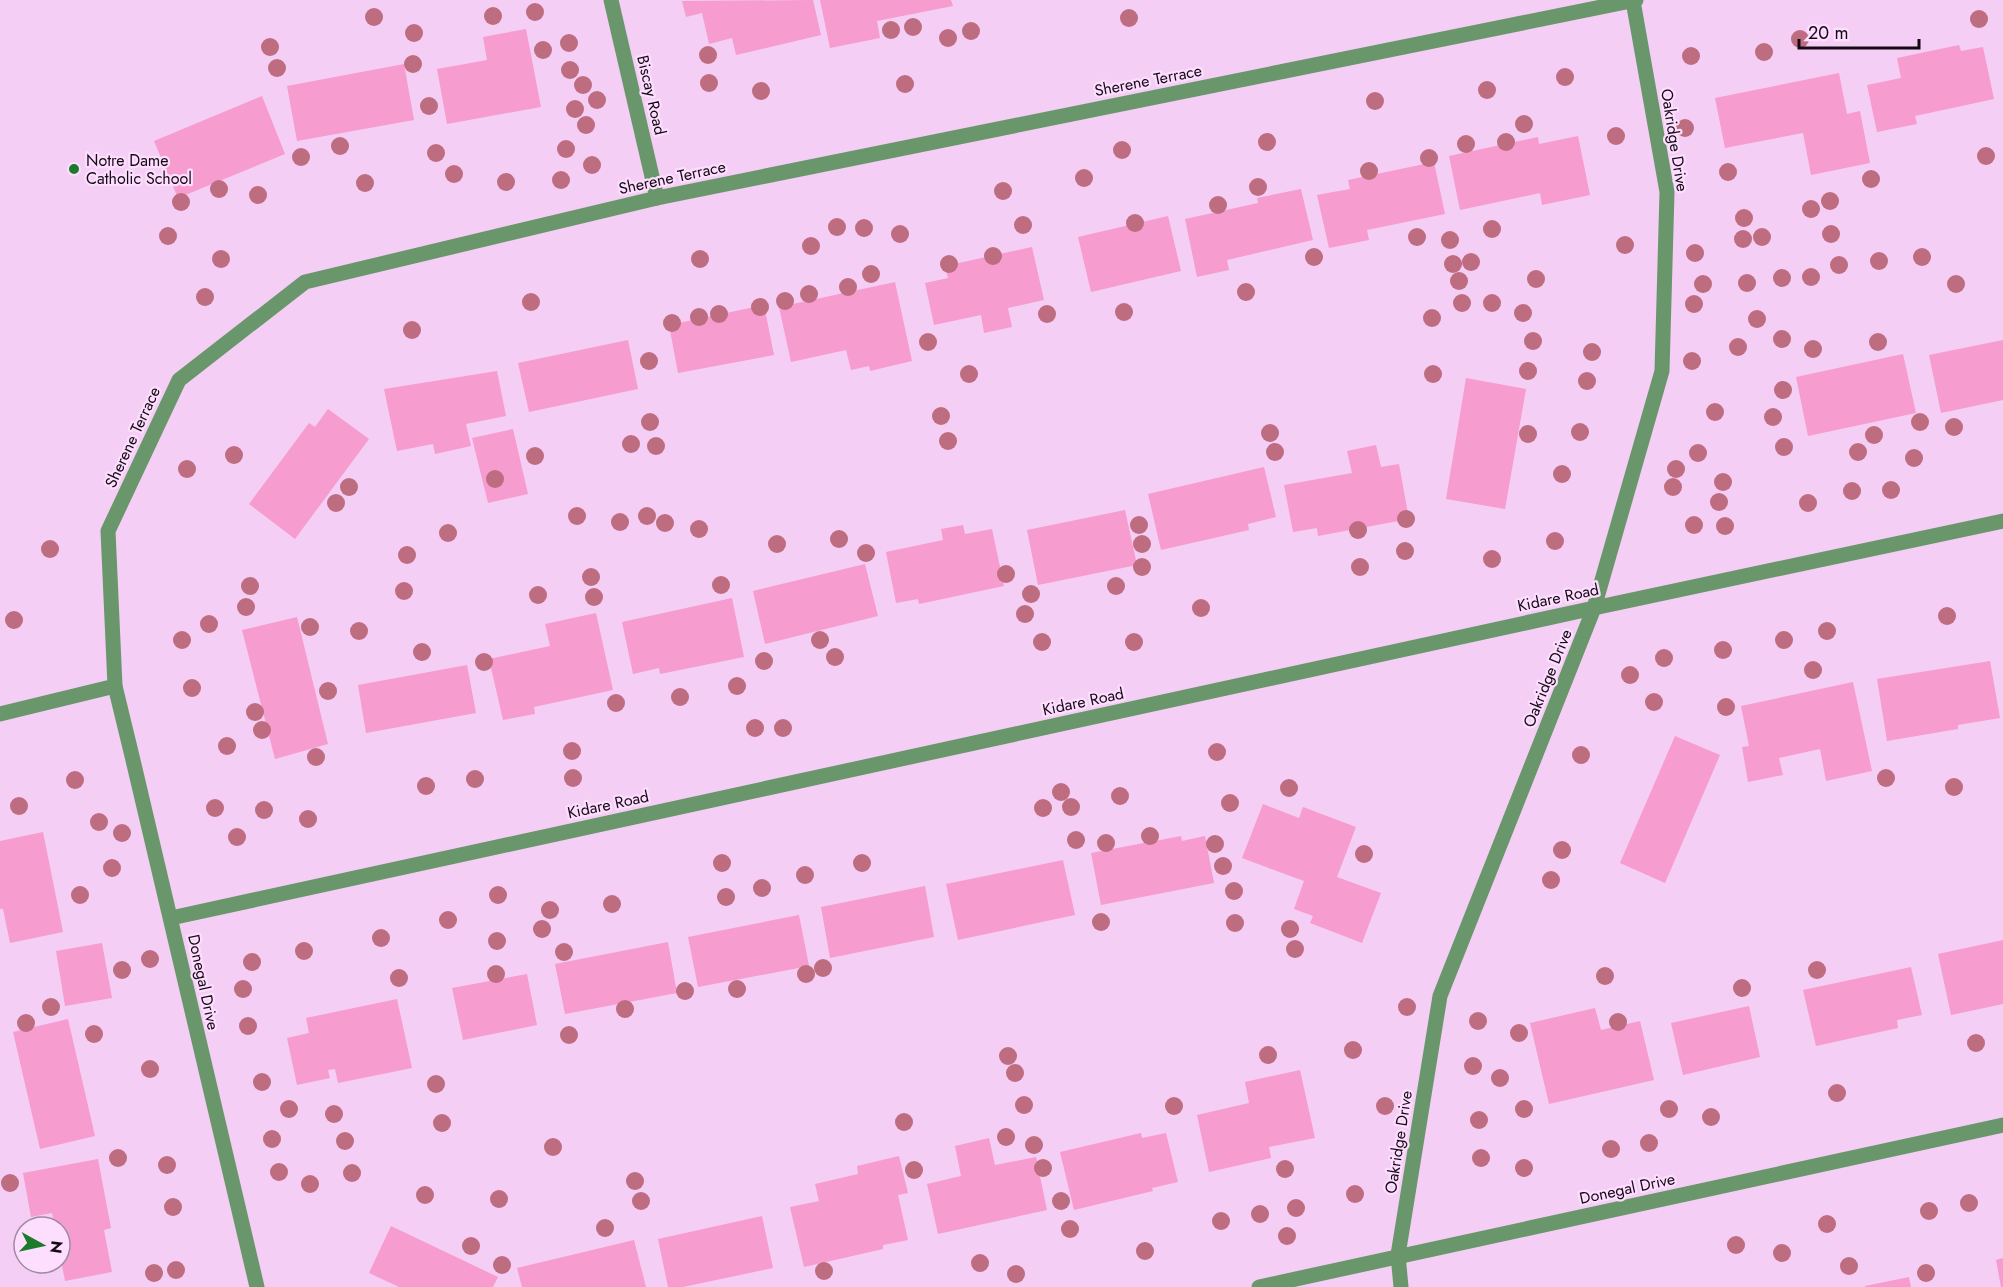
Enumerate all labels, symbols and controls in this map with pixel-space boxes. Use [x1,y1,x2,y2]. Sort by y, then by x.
scale bar [1799,12,1919,50]
text: 20 m [1808,20,1848,46]
street label: Biscay Road [631,53,672,137]
street label: Sherene Terrace [1092,59,1204,102]
street label: Oakridge Drive [1655,87,1694,193]
place label: Notre Dame Catholic School [86,149,192,190]
street label: Sherene Terrace [616,155,728,200]
marker: Notre Dame Catholic School [67,162,81,176]
street label: Sherene Terrace [99,383,166,491]
street label: Kidare Road [1515,578,1601,617]
street label: Oakridge Drive [1517,626,1578,731]
street label: Kidare Road [1040,682,1126,721]
street label: Kidare Road [565,785,651,824]
street label: Donegal Drive [182,932,225,1032]
street label: Oakridge Drive [1379,1089,1418,1195]
street label: Donegal Drive [1577,1167,1677,1210]
north arrow [12,1215,72,1275]
text: N [44,1239,69,1255]

